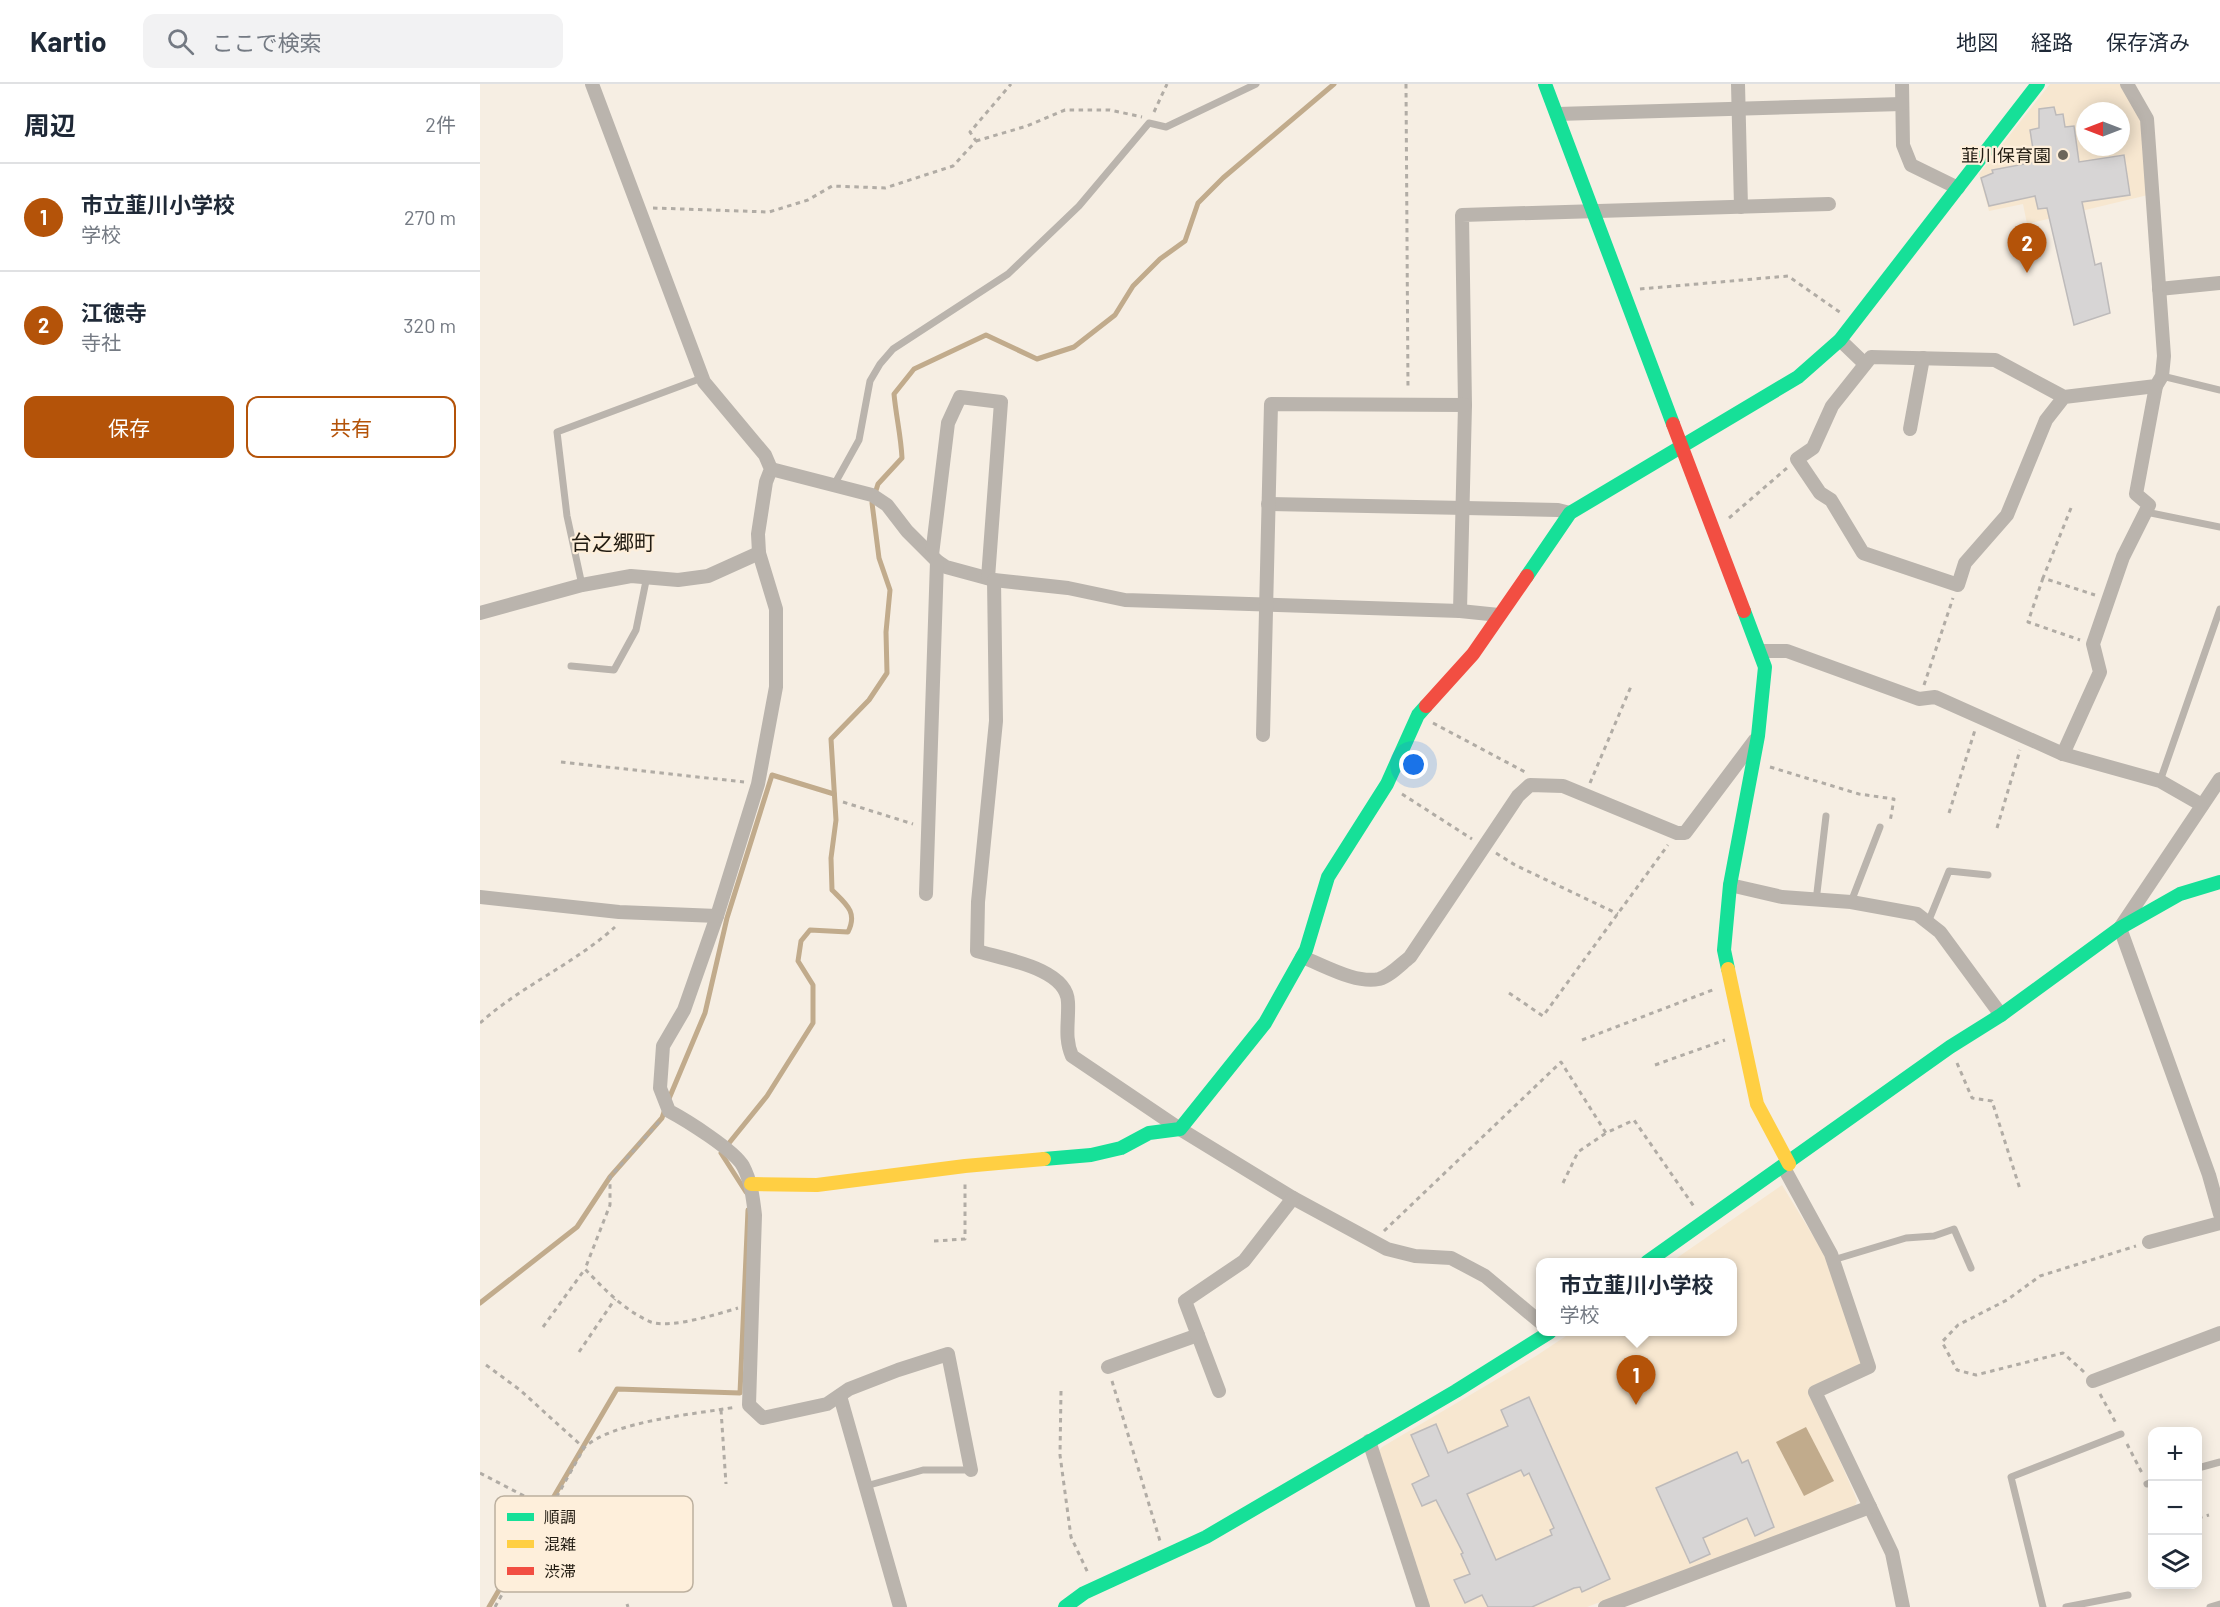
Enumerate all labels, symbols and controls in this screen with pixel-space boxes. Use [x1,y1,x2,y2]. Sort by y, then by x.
search box [143,14,563,68]
text: Kartio [30,24,107,58]
icon: search [164,25,197,58]
text: ここで検索 [212,29,322,55]
text: 地図 [1956,29,1998,54]
text: 経路 [2031,29,2073,54]
text: 保存済み [2106,29,2190,54]
north arrow [2076,102,2130,156]
text: 周辺 [24,109,76,140]
text: 2件 [425,112,456,136]
place label: 韮川保育園 [1961,144,2051,166]
marker: 韮川保育園 [2056,148,2070,162]
text: 市立韮川小学校 [81,191,235,217]
text: 1 [40,205,47,229]
text: 270 m [404,205,456,229]
text: 学校 [81,222,121,246]
pin: 2 [2008,224,2046,273]
text: 江徳寺 [81,299,147,325]
text: 2 [38,313,49,337]
text: 320 m [403,313,456,337]
text: 寺社 [81,330,121,354]
button: 保存 [24,396,234,458]
button: 共有 [246,396,456,458]
district label: 台之郷町 [571,529,655,554]
your location [1399,750,1428,779]
popup [1536,1258,1737,1336]
text: 市立韮川小学校 [1559,1271,1714,1297]
text: 学校 [1559,1302,1599,1326]
pin: 1 [1616,1356,1656,1405]
map controls [2148,1427,2202,1589]
button: + [2148,1427,2202,1481]
button: − [2148,1481,2202,1535]
legend [495,1496,693,1592]
text: 順調 [544,1507,576,1526]
text: 混雑 [544,1534,576,1553]
button: layers [2148,1535,2202,1589]
text: 渋滞 [544,1561,576,1580]

